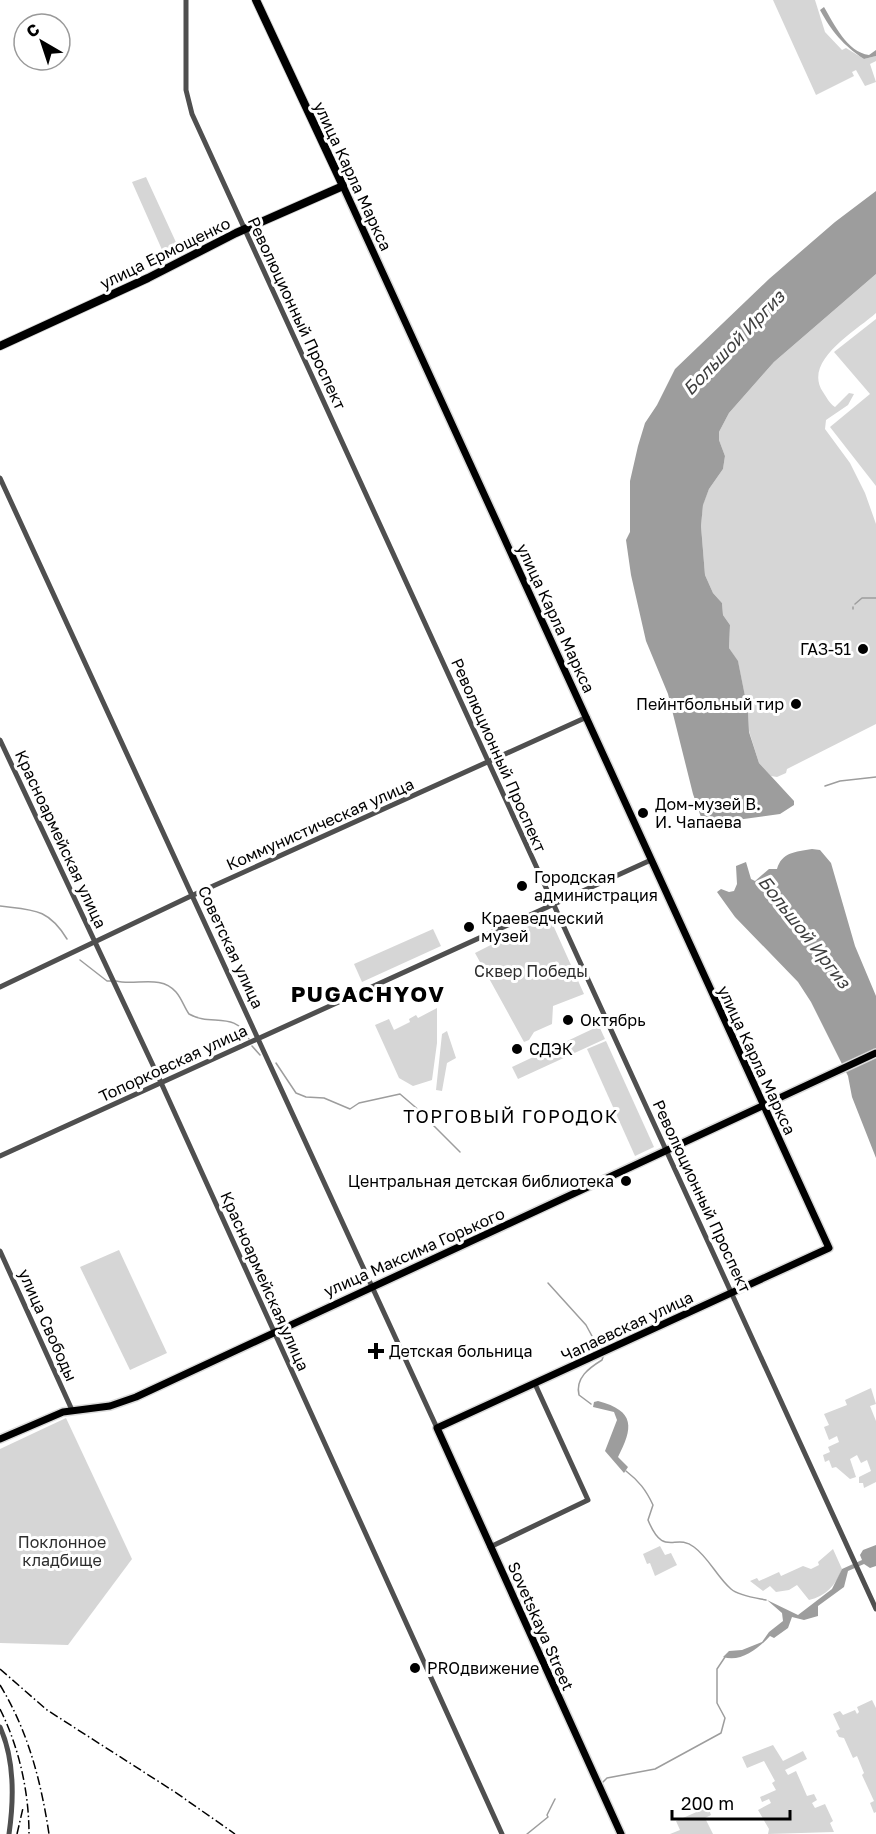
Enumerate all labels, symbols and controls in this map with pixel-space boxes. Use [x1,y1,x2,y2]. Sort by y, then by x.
north arrow [12,12,72,72]
text: С [22,19,43,42]
street label: улица Карла Маркса [310,98,396,254]
street label: улица Ермощенко [97,213,233,293]
street label: Революционный Проспект [244,214,351,413]
water label: Большой Иргиз [678,284,790,399]
street label: улица Карла Маркса [513,540,599,696]
place label: ГАЗ-51 [800,639,851,659]
marker: ГАЗ-51 [856,642,870,656]
street label: Революционный Проспект [447,655,551,855]
place label: Пейнтбольный тир [636,694,784,714]
marker: Пейнтбольный тир [789,697,803,711]
street label: Красноармейская улица [11,747,111,931]
street label: Коммунистическая улица [223,774,417,874]
place label: Дом-музей В. И. Чапаева [655,794,761,832]
marker: Дом-музей В. И. Чапаева [636,806,650,820]
place label: Городская администрация [534,867,658,905]
water label: Большой Иргиз [754,871,857,993]
marker: Городская администрация [515,879,529,893]
street label: Советская улица [194,882,268,1012]
place label: Краеведческий музей [481,908,604,946]
marker: Краеведческий музей [462,920,476,934]
park label: Сквер Победы [474,961,588,981]
district label: PUGACHYOV [291,980,445,1007]
street label: улица Карла Маркса [714,982,800,1138]
place label: Октябрь [580,1010,646,1030]
marker: Октябрь [561,1013,575,1027]
street label: Топорковская улица [96,1020,250,1106]
place label: СДЭК [529,1039,573,1059]
marker: СДЭК [510,1042,524,1056]
street label: Революционный Проспект [649,1097,756,1296]
district label: ТОРГОВЫЙ ГОРОДОК [403,1105,619,1127]
place label: Центральная детская библиотека [348,1171,614,1191]
marker: Центральная детская библиотека [619,1174,633,1188]
street label: Красноармейская улица [216,1188,314,1374]
street label: улица Максима Горького [320,1203,508,1301]
street label: улица Свободы [14,1266,82,1384]
street label: Чапаевская улица [558,1287,696,1365]
place label: Детская больница [389,1341,533,1361]
marker: Детская больница [367,1342,385,1360]
park label: Поклонное кладбище [18,1532,106,1570]
street label: Sovetskaya Street [504,1559,578,1693]
place label: PROдвижение [427,1658,539,1678]
marker: PROдвижение [408,1661,422,1675]
scale bar [672,1783,790,1821]
text: 200 m [681,1792,734,1814]

